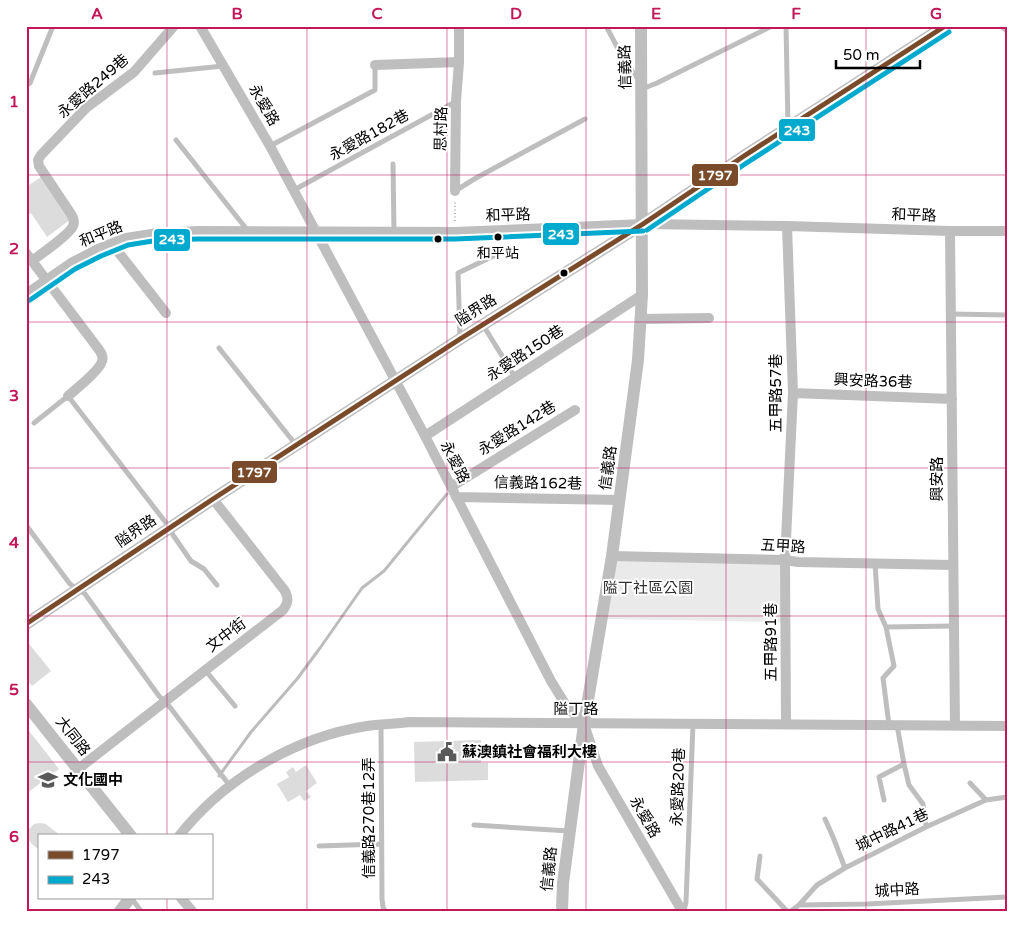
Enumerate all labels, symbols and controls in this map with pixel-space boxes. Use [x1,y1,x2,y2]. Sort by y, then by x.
text: A [91,4,103,24]
text: B [231,4,243,24]
text: C [371,4,383,24]
text: D [510,4,522,24]
text: E [651,4,661,24]
text: F [791,4,801,24]
text: G [930,4,942,24]
scale bar [836,38,919,70]
street label: 信義路 [616,44,634,90]
text: 50 m [843,46,880,64]
street label: 永愛路249巷 [54,50,132,122]
street label: 永愛路 [245,81,283,129]
text: 1 [9,92,19,112]
street label: 永愛路182巷 [326,106,412,164]
street label: 思村路 [432,106,450,152]
line badge: 243 [778,118,816,142]
text: 243 [784,122,810,139]
line badge: 1797 [691,163,739,187]
text: 1797 [697,167,733,184]
street label: 和平路 [485,205,531,225]
street label: 和平路 [891,205,937,225]
street label: 和平路 [77,217,125,251]
line badge: 243 [542,222,580,246]
text: 243 [548,226,574,243]
line badge: 243 [153,228,191,252]
text: 243 [159,231,185,248]
marker: 和平站 [493,232,503,242]
unlabelled marker [433,234,443,244]
text: 2 [9,239,19,259]
place label: 和平站 [477,245,519,262]
unlabelled marker [559,268,569,278]
street label: 隘界路 [452,290,500,330]
street label: 永愛路150巷 [483,321,567,385]
street label: 五甲路57巷 [767,354,785,432]
street label: 興安路36巷 [833,371,913,391]
text: 3 [9,386,19,406]
street label: 永愛路142巷 [475,397,559,459]
street label: 永愛路 [437,438,473,486]
street label: 信義路 [596,444,620,492]
street label: 興安路 [928,456,946,502]
line badge: 1797 [231,460,278,484]
text: 1797 [236,464,272,481]
street label: 信義路162巷 [494,473,582,493]
street label: 隘界路 [112,511,160,551]
text: 4 [9,533,19,553]
street label: 五甲路 [760,536,806,556]
park label: 隘丁社區公園 [603,579,693,597]
street label: 五甲路91巷 [762,603,780,681]
street label: 文中街 [203,614,249,656]
text: 5 [9,680,19,700]
street label: 隘丁路 [553,700,599,718]
street label: 大同路 [52,713,94,759]
public building icon: 蘇澳鎮社會福利大樓 [436,741,458,763]
place label: 蘇澳鎮社會福利大樓 [462,743,597,761]
street label: 永愛路20巷 [668,747,688,827]
street label: 信義路270巷12弄 [360,757,378,879]
school or university icon: 文化國中 [37,769,59,791]
place label: 文化國中 [63,771,123,789]
street label: 永愛路 [626,793,664,841]
street label: 城中路41巷 [853,805,931,855]
text: 6 [9,827,19,847]
legend [38,834,212,900]
text: 1797 [82,846,120,864]
street label: 信義路 [538,846,560,892]
text: 243 [82,870,110,888]
street label: 城中路 [874,880,920,900]

